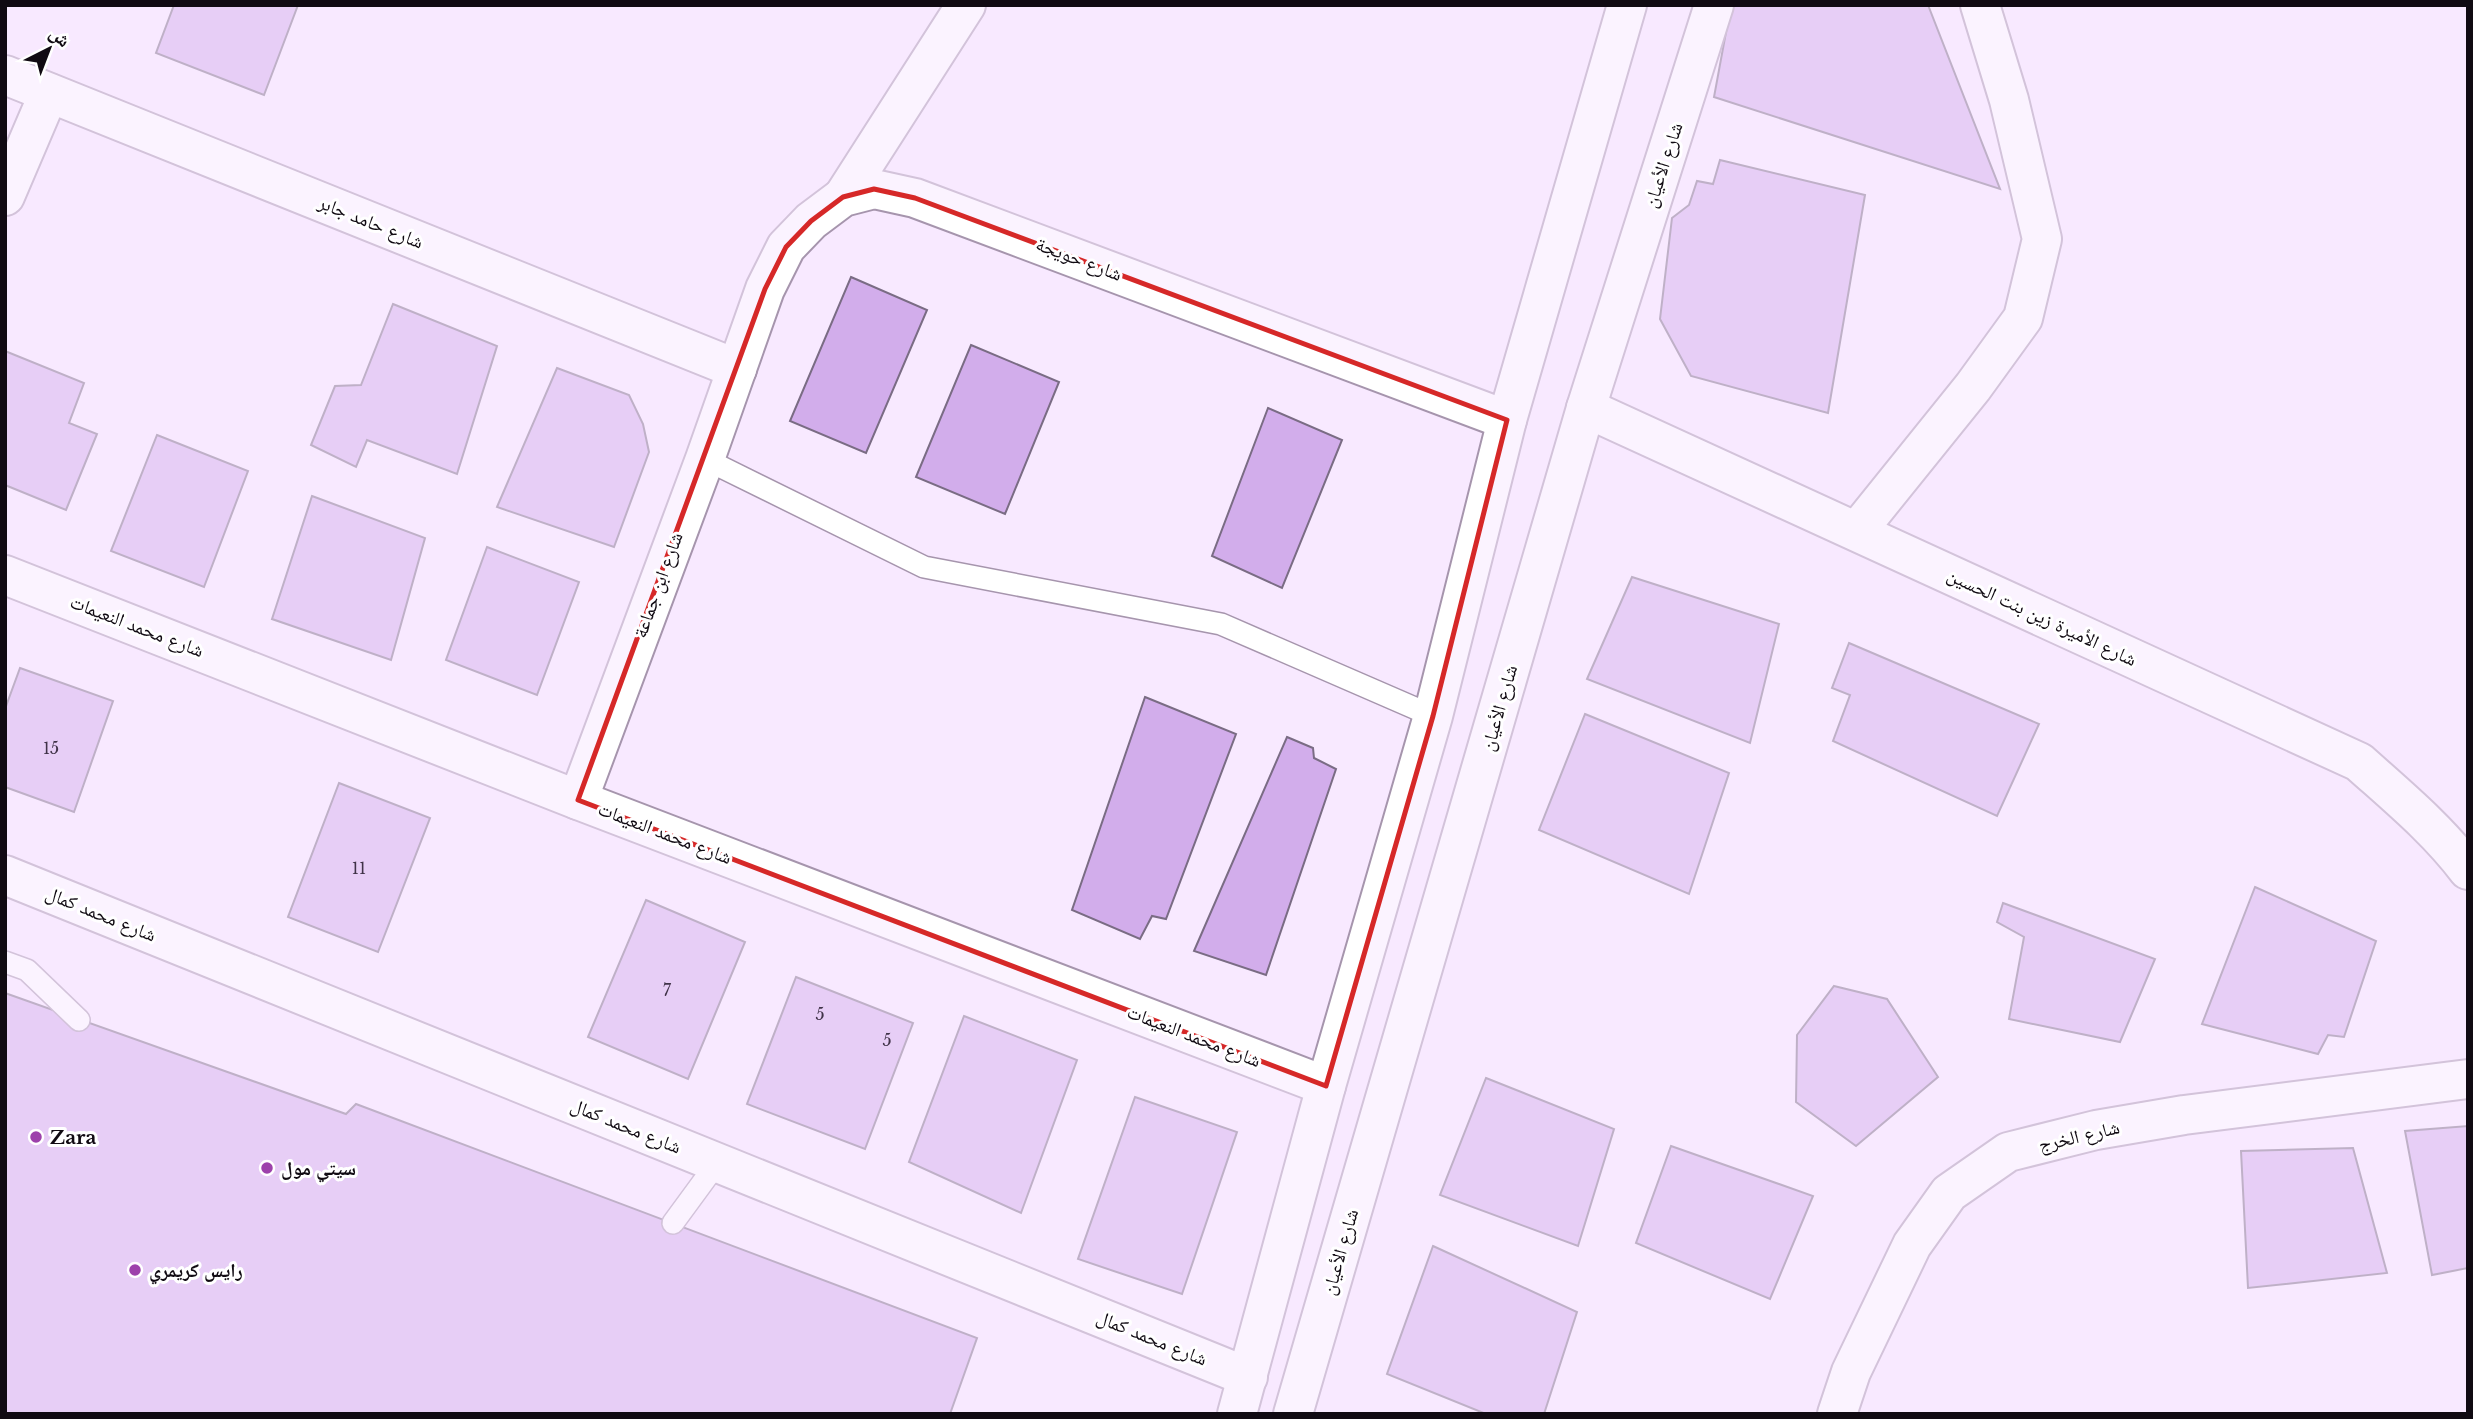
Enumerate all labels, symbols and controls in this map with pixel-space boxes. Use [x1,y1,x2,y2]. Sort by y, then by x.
north arrow [14,14,84,84]
text: ش [45,21,75,52]
street label: شارع الأعيان [1638,119,1688,211]
street label: شارع حامد جابر [314,190,427,254]
street label: شارع حويجة [1033,232,1125,286]
street label: شارع ابن جماعة [628,529,688,641]
street label: شارع الأميرة زين بنت الحسين [1944,563,2140,671]
street label: شارع محمد النعيمات [67,590,207,662]
street label: شارع الأعيان [1476,662,1522,754]
house number: 15 [43,738,59,758]
street label: شارع محمد النعيمات [595,797,735,869]
house number: 11 [352,858,366,878]
street label: شارع محمد كمال [42,881,160,947]
house number: 7 [663,980,672,1000]
street label: شارع محمد النعيمات [1124,1000,1264,1072]
house number: 5 [815,1004,825,1024]
house number: 5 [882,1030,892,1050]
street label: شارع محمد كمال [567,1093,685,1159]
street label: شارع الخرج [2036,1116,2122,1156]
place label: Zara [50,1126,97,1149]
marker: Zara [28,1129,44,1145]
place label: سيتي مول [281,1157,356,1183]
marker: سيتي مول [259,1160,275,1176]
street label: شارع الأعيان [1317,1206,1363,1298]
place label: رايس كريمري [149,1259,243,1285]
marker: رايس كريمري [127,1262,143,1278]
street label: شارع محمد كمال [1093,1305,1211,1371]

